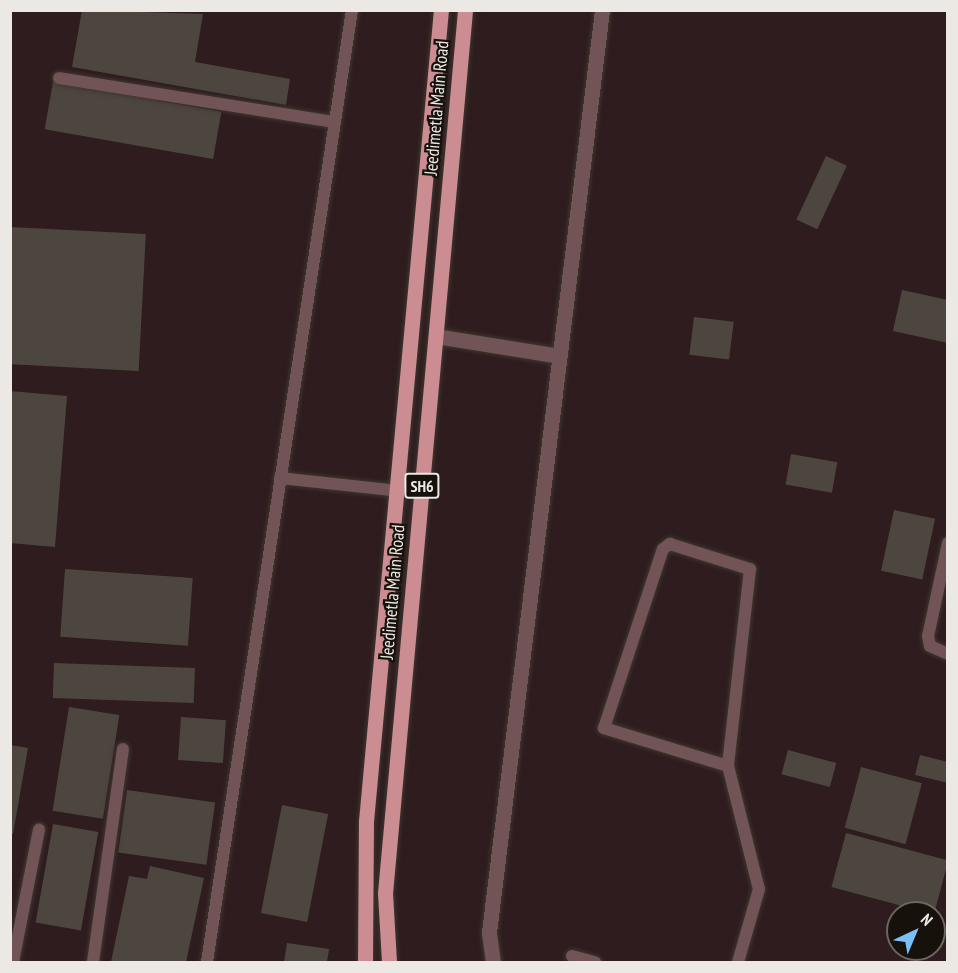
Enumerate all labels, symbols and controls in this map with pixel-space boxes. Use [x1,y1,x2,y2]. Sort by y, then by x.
street label: Jeedimetla Main Road [420,40,454,176]
road number: SH6 [404,473,440,499]
street label: Jeedimetla Main Road [376,524,410,660]
north arrow [886,901,946,961]
text: N [917,909,937,930]

